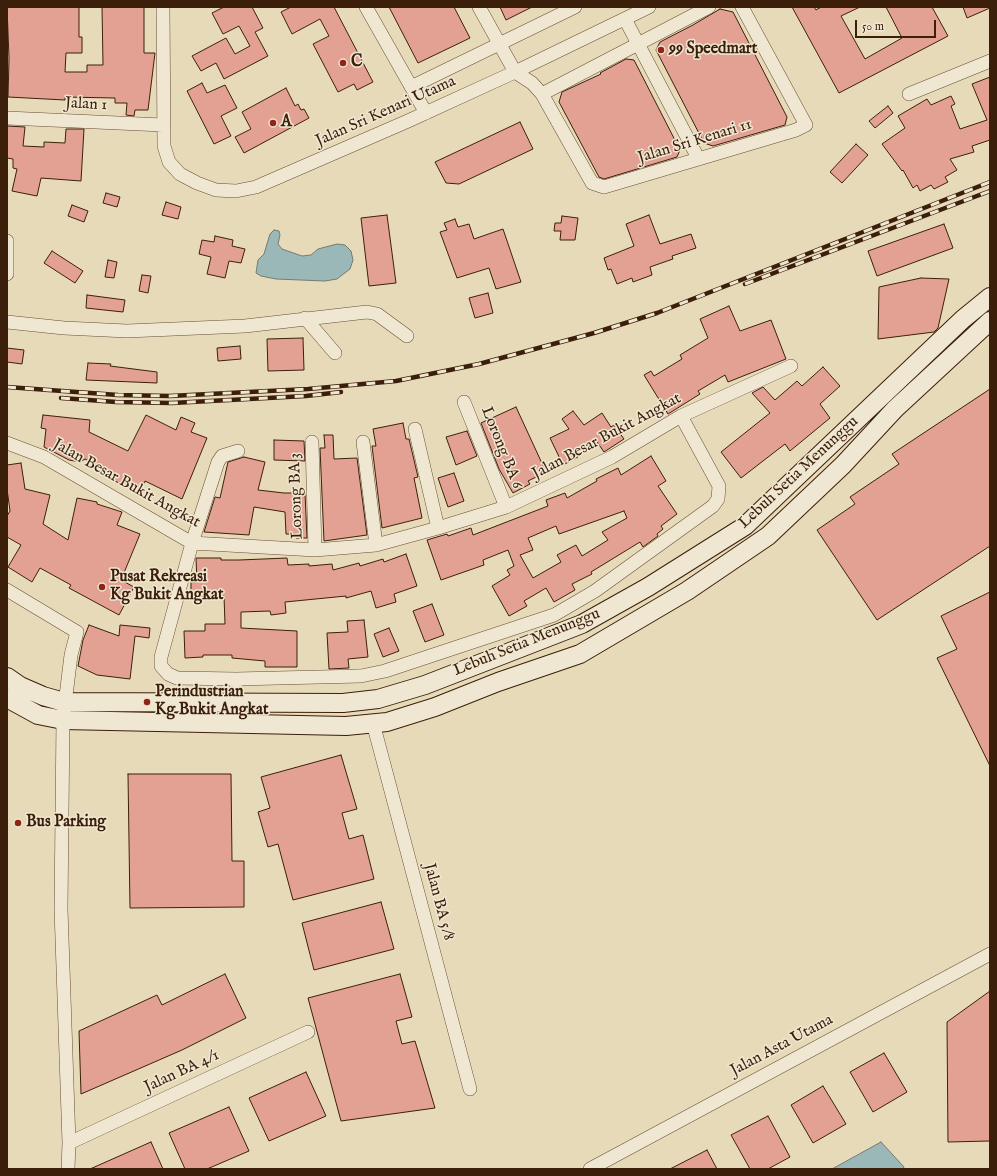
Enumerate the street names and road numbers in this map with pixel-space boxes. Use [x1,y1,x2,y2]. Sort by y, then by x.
street label: Jalan Sri Kenari Utama [313,73,459,151]
street label: Jalan 1 [64,94,108,116]
street label: Jalan Sri Kenari 11 [636,116,754,168]
street label: Jalan Besar Bukit Angkat [529,390,685,484]
street label: Lorong BA 6 [476,404,526,492]
street label: Lebuh Setia Menunggu [735,413,863,533]
street label: Jalan Besar Bukit Angkat [49,435,203,533]
street label: Lorong BA 3 [286,453,308,539]
street label: Lebuh Setia Menunggu [451,605,603,681]
street label: Jalan BA 5/8 [419,861,457,943]
street label: Jalan Asta Utama [727,1011,837,1081]
street label: Jalan BA 4/1 [141,1046,223,1098]

